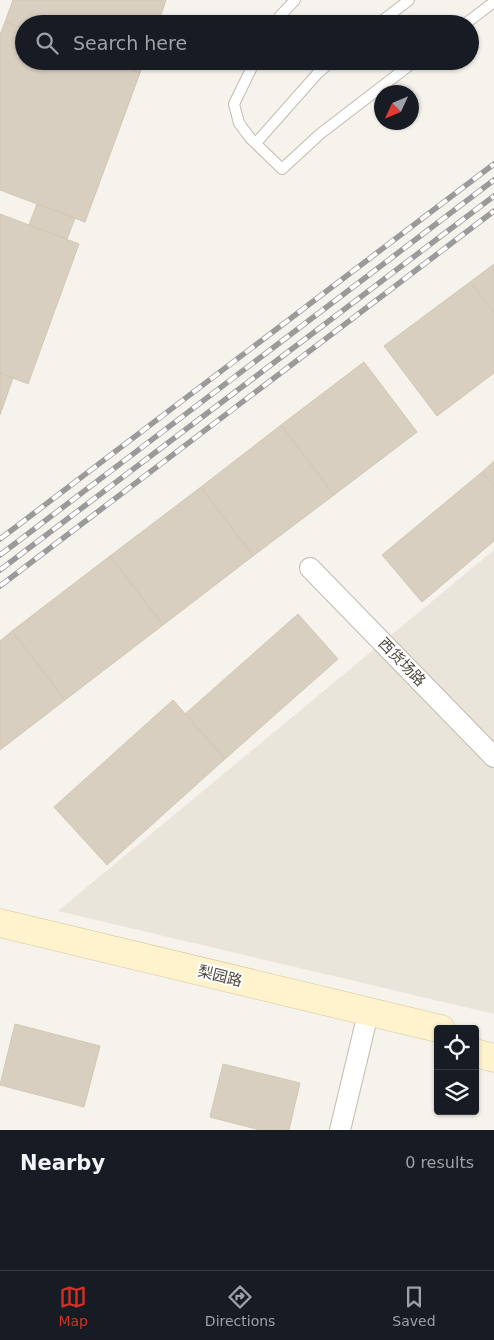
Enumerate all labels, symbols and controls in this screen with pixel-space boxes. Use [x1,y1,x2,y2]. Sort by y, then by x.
search box [15,15,479,70]
icon: search [33,29,61,57]
text: Search here [73,32,187,54]
north arrow [374,85,419,130]
street label: 西货场路 [375,634,429,690]
street label: 梨园路 [196,962,244,990]
map controls [434,1025,479,1115]
button: locate [434,1025,479,1070]
button: layers [434,1070,479,1115]
text: Nearby [20,1151,105,1175]
text: 0 results [405,1153,474,1172]
tab: Map [58,1283,88,1329]
tab: Directions [205,1283,275,1329]
tab: Saved [392,1283,436,1329]

